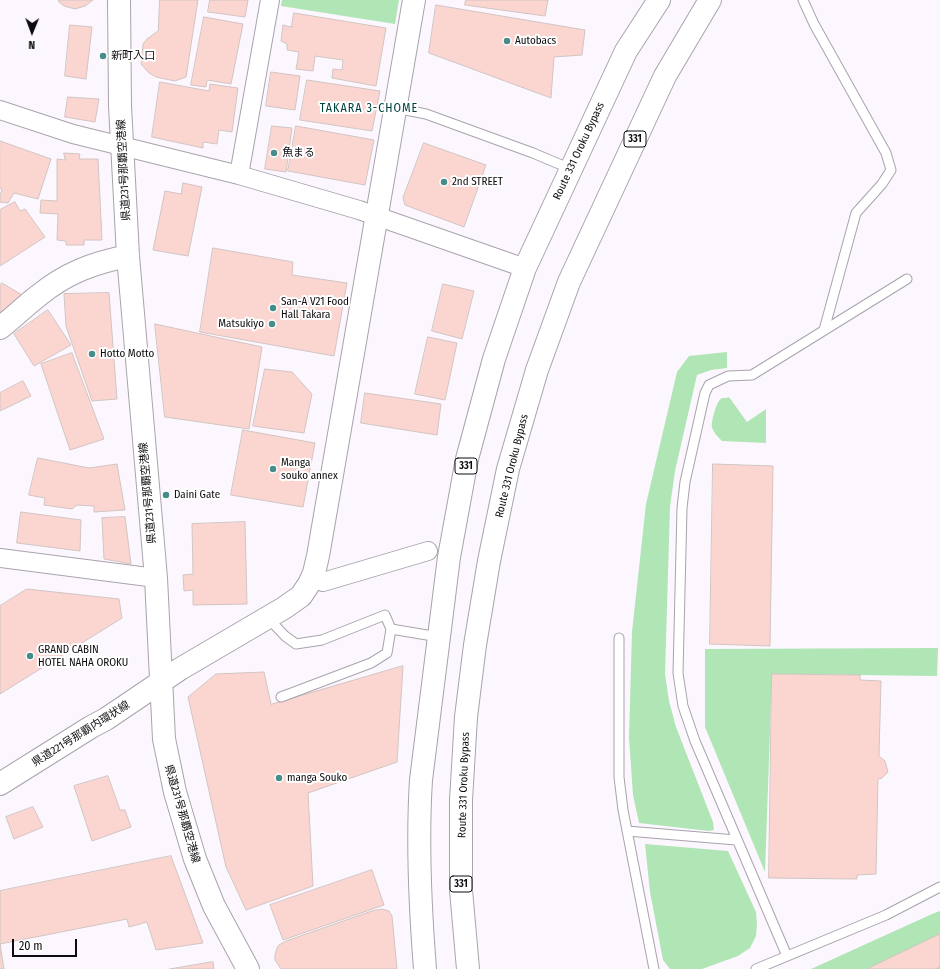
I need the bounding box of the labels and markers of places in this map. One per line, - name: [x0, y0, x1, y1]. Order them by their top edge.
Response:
- place label: Autobacs: [515, 34, 556, 48]
- marker: Autobacs: [502, 36, 512, 46]
- place label: 新町入口: [111, 49, 155, 63]
- marker: 新町入口: [98, 51, 108, 61]
- place label: 魚まる: [282, 146, 315, 160]
- marker: 魚まる: [269, 148, 279, 158]
- place label: 2nd STREET: [452, 175, 503, 189]
- marker: 2nd STREET: [439, 177, 449, 187]
- place label: San-A V21 Food Hall Takara: [281, 295, 349, 321]
- marker: San-A V21 Food Hall Takara: [268, 303, 278, 313]
- place label: Matsukiyo: [218, 317, 264, 331]
- marker: Matsukiyo: [267, 319, 277, 329]
- place label: Hotto Motto: [100, 347, 154, 361]
- marker: Hotto Motto: [87, 349, 97, 359]
- place label: Manga souko annex: [281, 456, 338, 482]
- marker: Manga souko annex: [268, 464, 278, 474]
- place label: Daini Gate: [174, 488, 220, 502]
- marker: Daini Gate: [161, 490, 171, 500]
- place label: GRAND CABIN HOTEL NAHA OROKU: [38, 643, 128, 669]
- marker: GRAND CABIN HOTEL NAHA OROKU: [25, 651, 35, 661]
- place label: manga Souko: [287, 771, 347, 785]
- marker: manga Souko: [274, 773, 284, 783]

